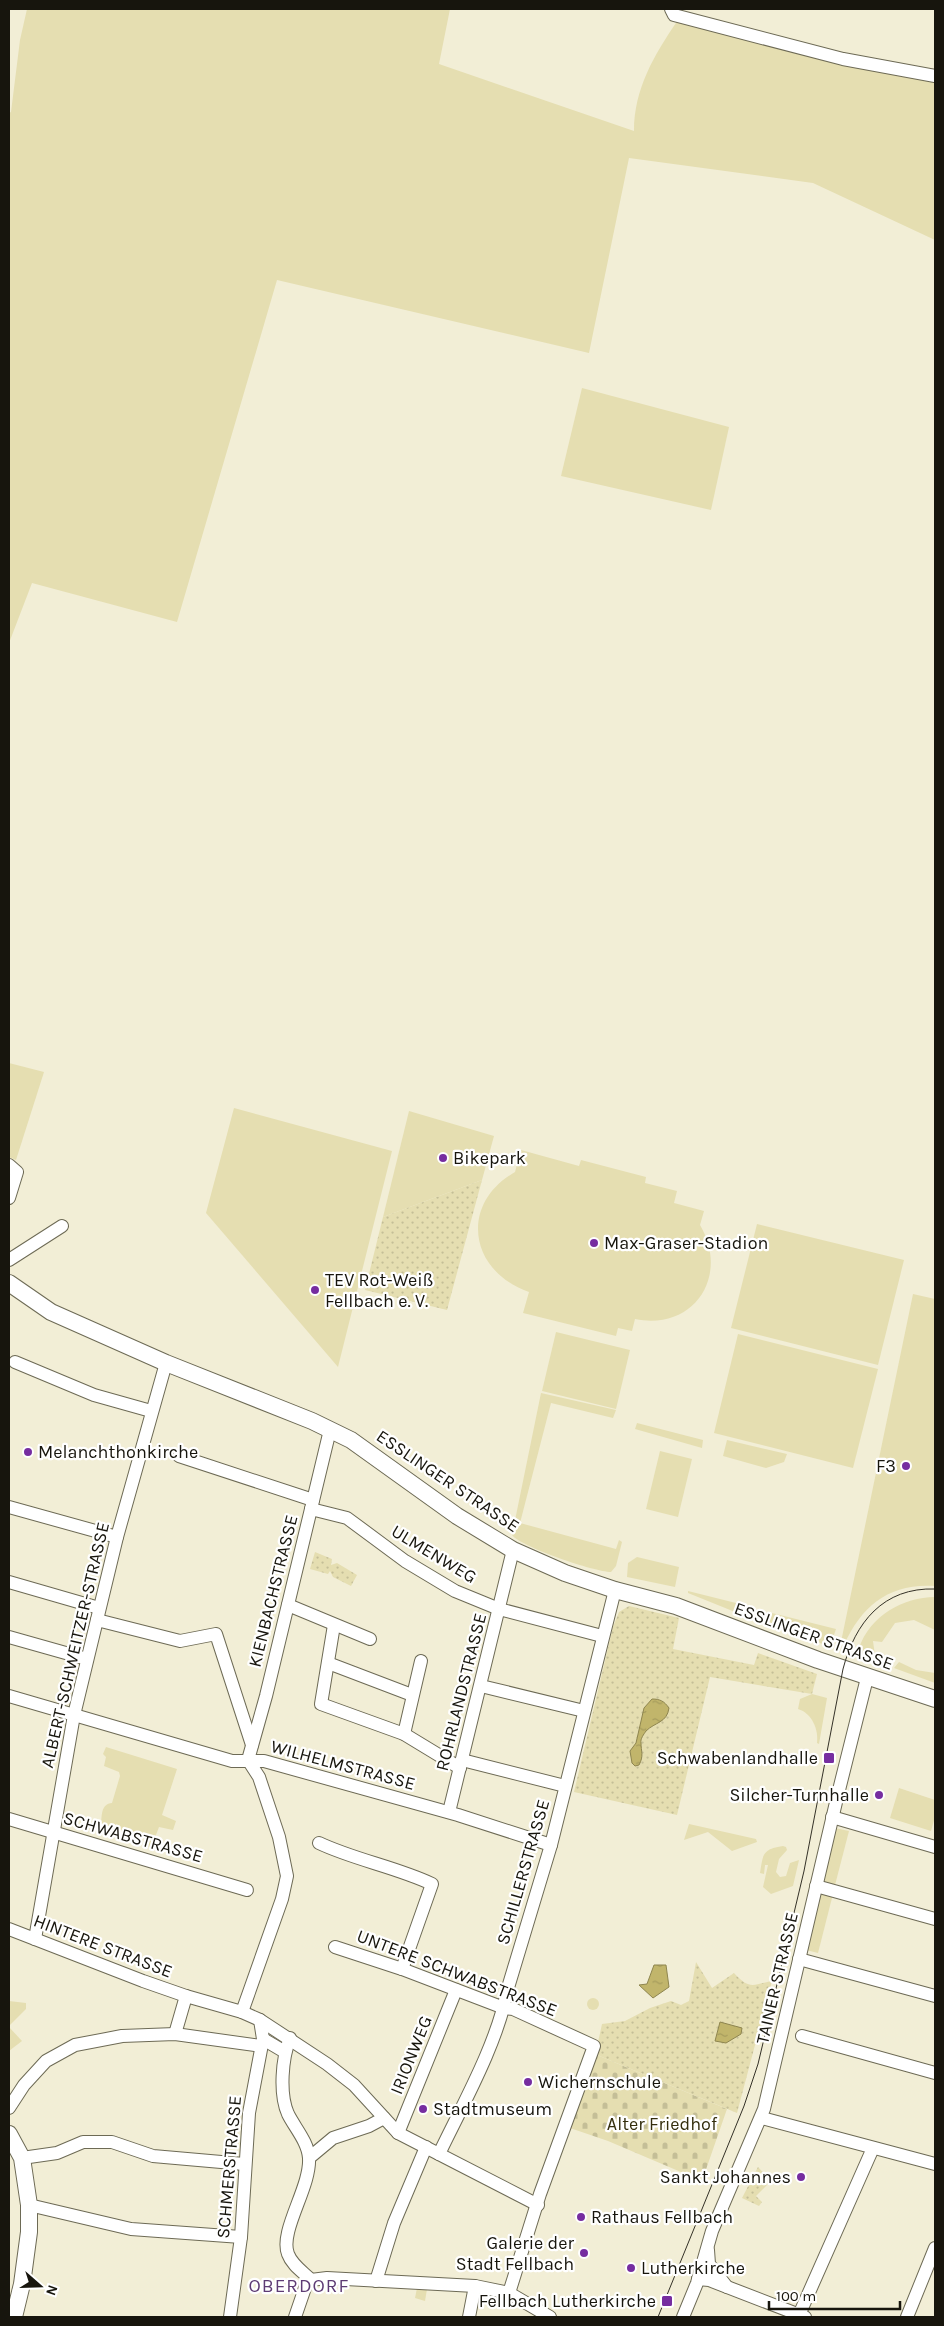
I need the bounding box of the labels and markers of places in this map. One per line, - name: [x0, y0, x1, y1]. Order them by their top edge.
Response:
- place label: Bikepark: [453, 1147, 526, 1169]
- marker: Bikepark: [437, 1152, 449, 1164]
- place label: Max-Graser-Stadion: [604, 1232, 768, 1254]
- marker: Max-Graser-Stadion: [588, 1237, 600, 1249]
- place label: TEV Rot-Weiß Fellbach e. V.: [325, 1269, 434, 1312]
- marker: TEV Rot-Weiß Fellbach e. V.: [309, 1284, 321, 1296]
- place label: Melanchthonkirche: [38, 1441, 198, 1463]
- marker: Melanchthonkirche: [22, 1446, 34, 1458]
- place label: F3: [876, 1455, 896, 1477]
- marker: F3: [900, 1460, 912, 1472]
- place label: Schwabenlandhalle: [657, 1747, 818, 1769]
- marker: Schwabenlandhalle: [822, 1751, 836, 1765]
- place label: Silcher-Turnhalle: [729, 1784, 869, 1806]
- marker: Silcher-Turnhalle: [873, 1789, 885, 1801]
- place label: Wichernschule: [538, 2071, 661, 2093]
- marker: Wichernschule: [522, 2076, 534, 2088]
- place label: Stadtmuseum: [433, 2098, 552, 2120]
- marker: Stadtmuseum: [417, 2103, 429, 2115]
- place label: Sankt Johannes: [660, 2166, 791, 2188]
- marker: Sankt Johannes: [795, 2171, 807, 2183]
- place label: Rathaus Fellbach: [591, 2206, 733, 2228]
- marker: Rathaus Fellbach: [575, 2211, 587, 2223]
- place label: Galerie der Stadt Fellbach: [456, 2232, 574, 2275]
- marker: Galerie der Stadt Fellbach: [578, 2247, 590, 2259]
- place label: Lutherkirche: [641, 2257, 745, 2279]
- marker: Lutherkirche: [625, 2262, 637, 2274]
- place label: Fellbach Lutherkirche: [479, 2290, 656, 2312]
- marker: Fellbach Lutherkirche: [660, 2294, 674, 2308]

